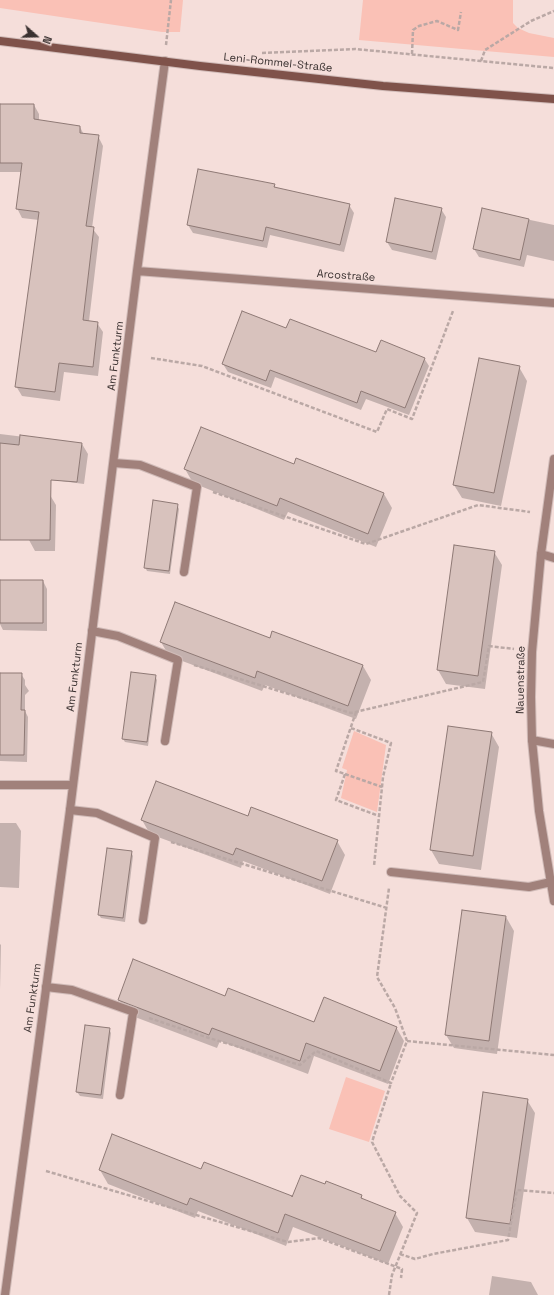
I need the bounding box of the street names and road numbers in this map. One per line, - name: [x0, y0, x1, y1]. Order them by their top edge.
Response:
- street label: Leni-Rommel-Straße: [223, 51, 333, 75]
- street label: Arcostraße: [316, 267, 376, 285]
- street label: Am Funkturm: [105, 320, 127, 392]
- street label: Am Funkturm: [64, 641, 86, 713]
- street label: Nauenstraße: [514, 646, 528, 714]
- street label: Am Funkturm: [22, 962, 44, 1034]

